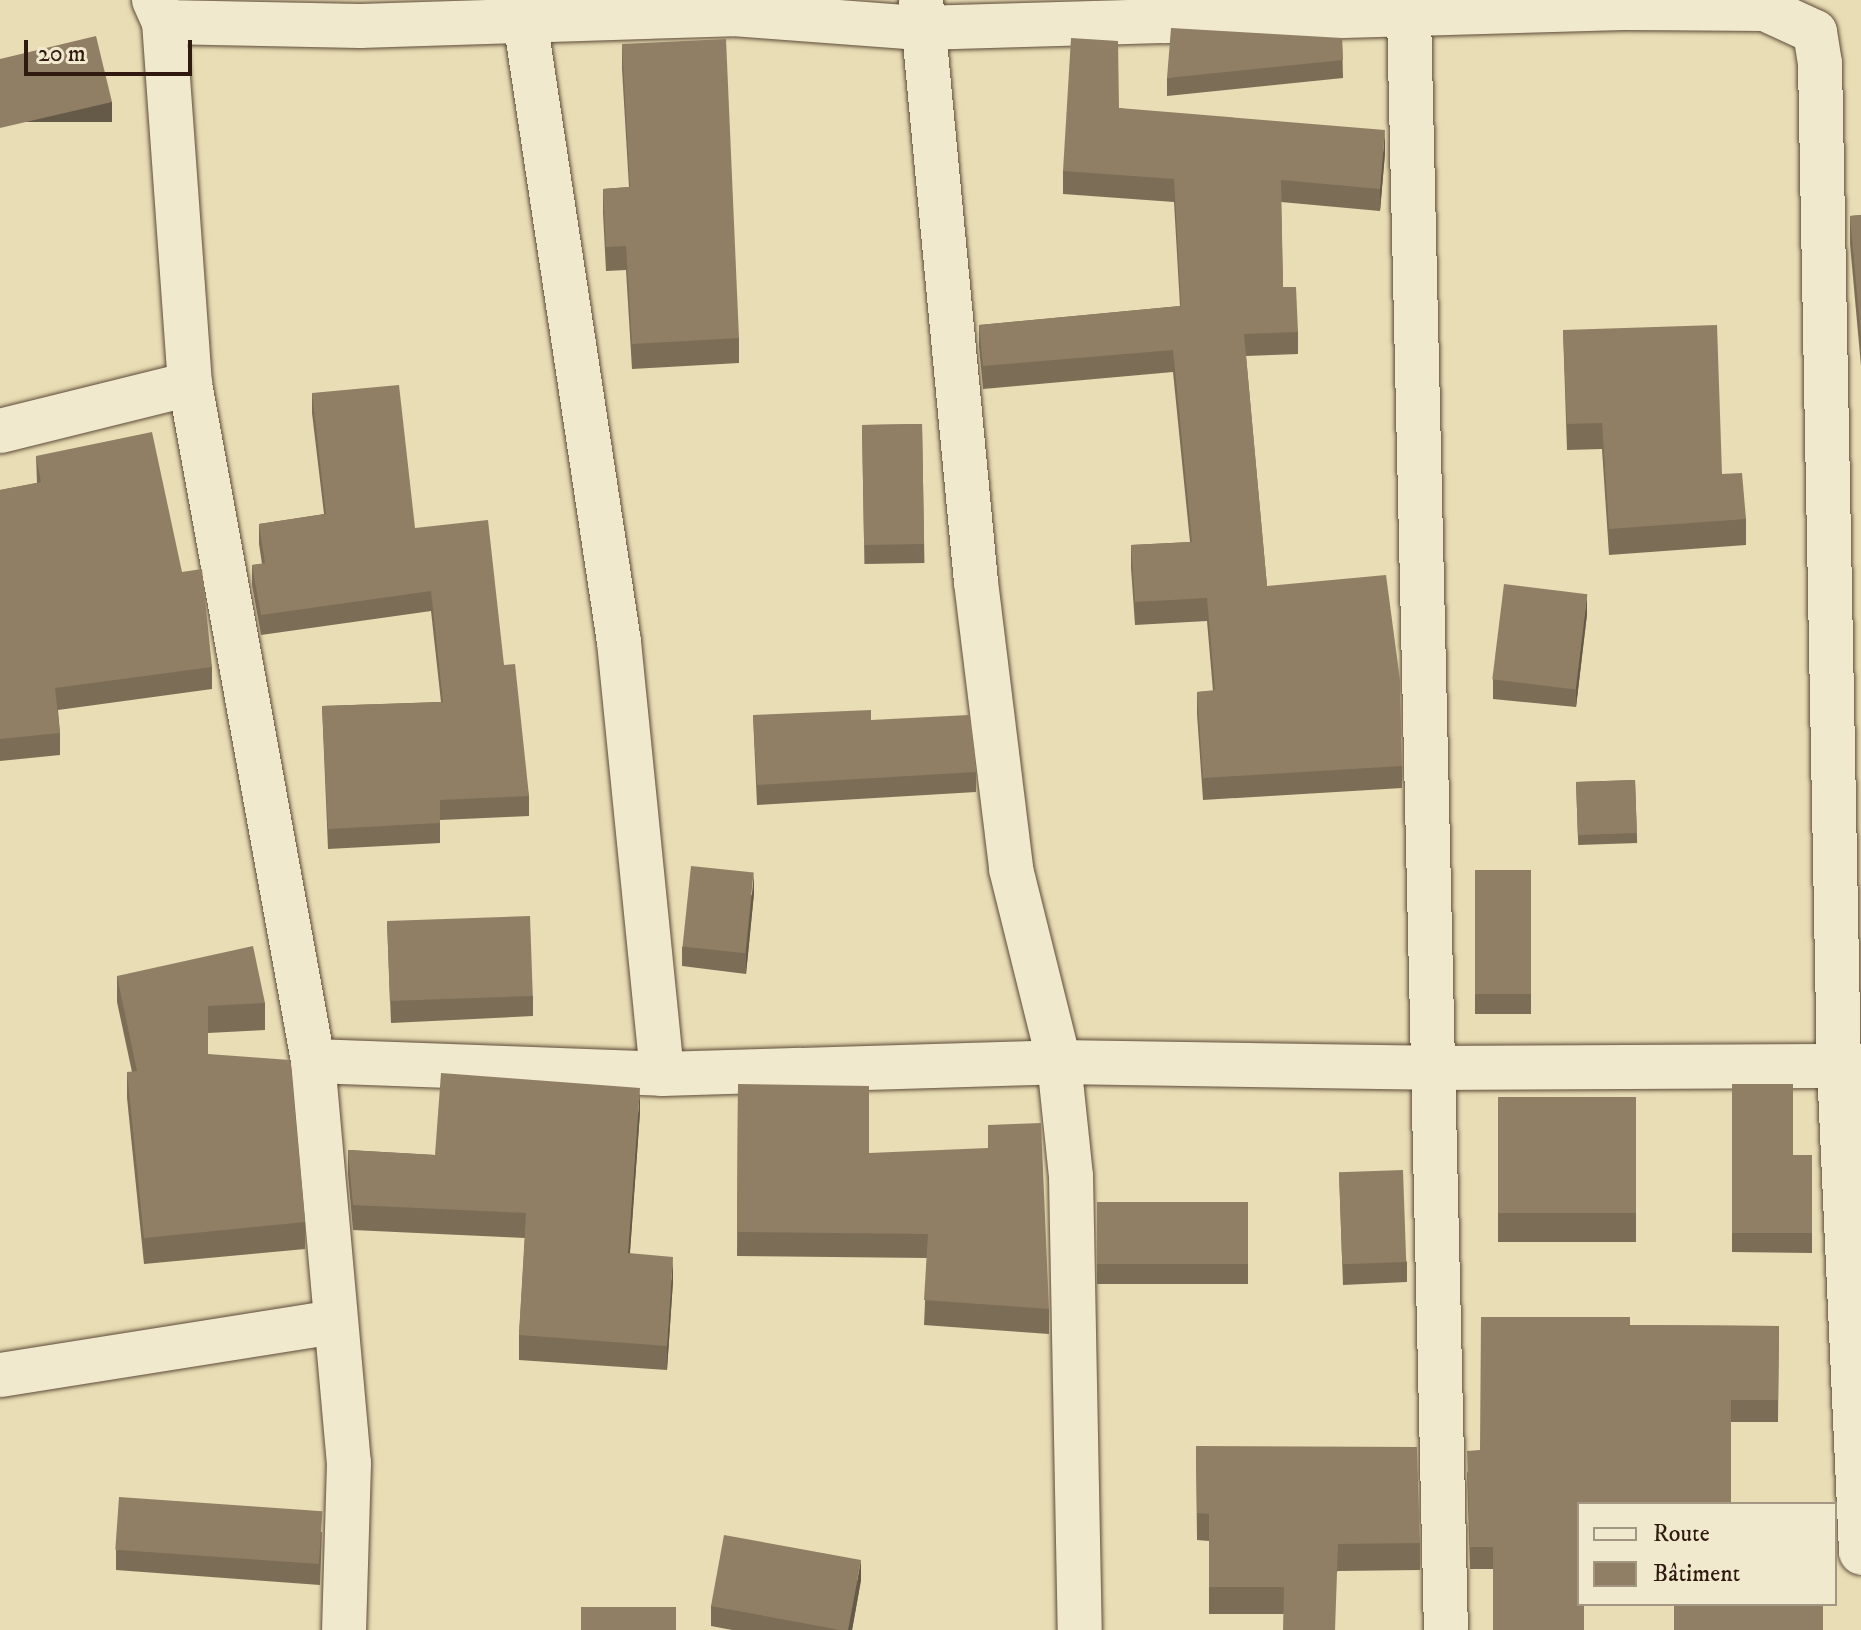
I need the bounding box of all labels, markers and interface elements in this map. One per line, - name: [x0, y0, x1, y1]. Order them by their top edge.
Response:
- scale bar: [28, 24, 196, 74]
- text: 20 m: [38, 39, 86, 69]
- legend: [1577, 1502, 1837, 1606]
- text: Route: [1653, 1519, 1710, 1549]
- text: Bâtiment: [1653, 1559, 1740, 1589]

